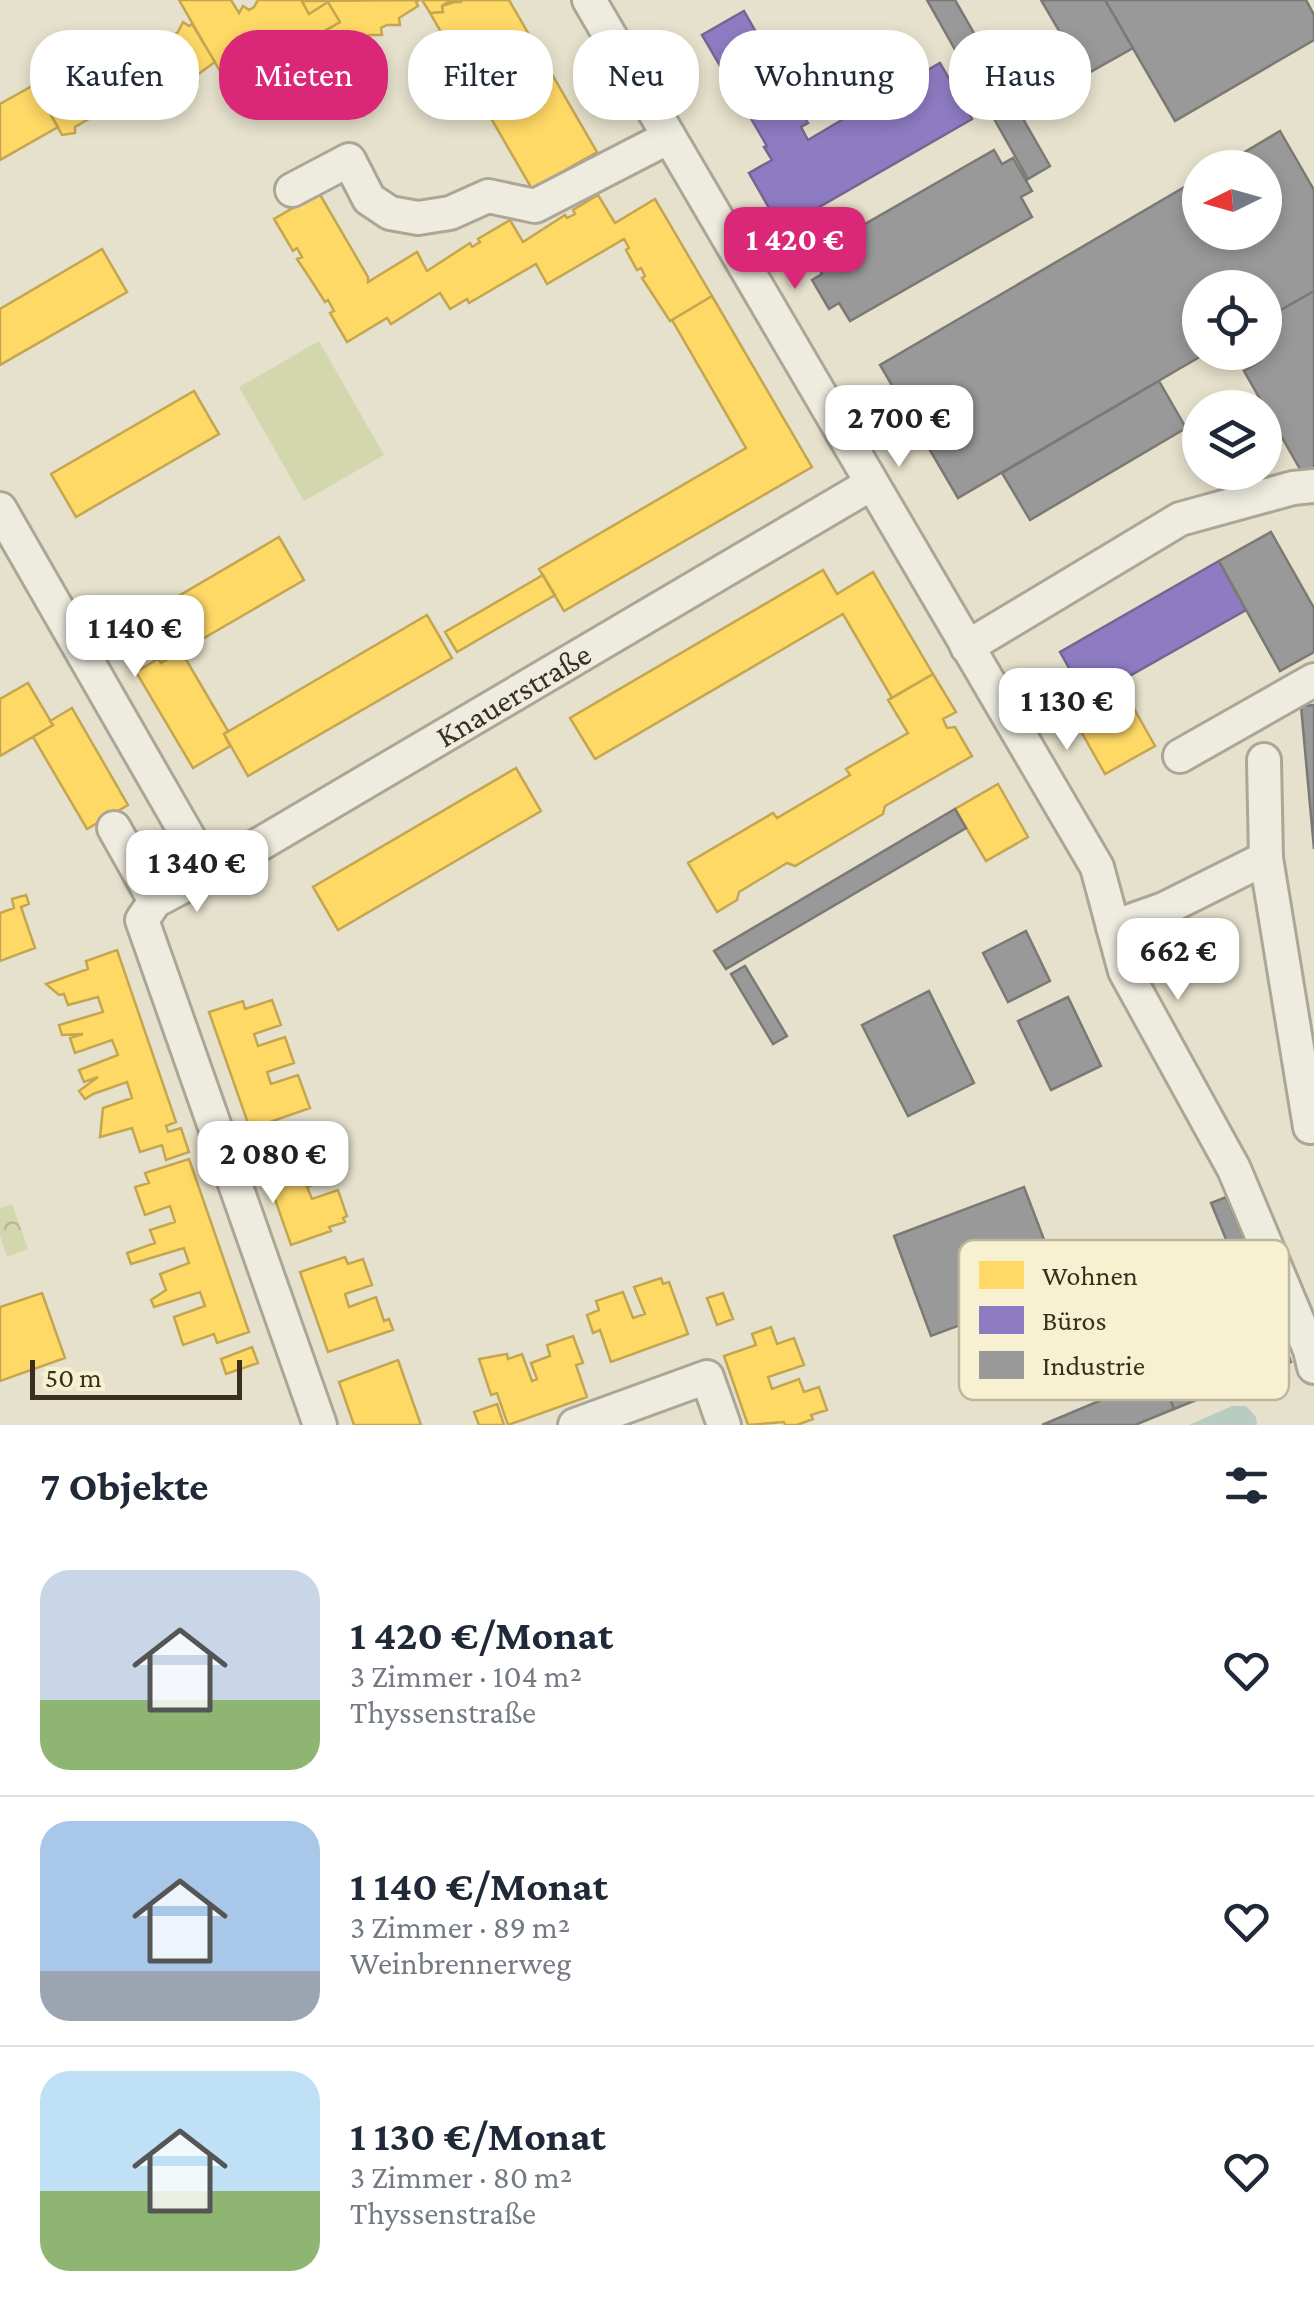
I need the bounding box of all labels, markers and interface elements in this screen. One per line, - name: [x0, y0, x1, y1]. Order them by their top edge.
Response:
- chip: Kaufen: [30, 30, 199, 120]
- chip: Mieten: [219, 30, 388, 120]
- chip: Filter: [408, 30, 553, 120]
- chip: Neu: [573, 30, 699, 120]
- chip: Wohnung: [719, 30, 929, 120]
- chip: Haus: [949, 30, 1091, 120]
- north arrow: [1182, 150, 1282, 250]
- map controls: [1182, 150, 1282, 490]
- pin: 1 420 €: [703, 207, 887, 292]
- text: 1 420 €: [746, 221, 844, 257]
- button: locate: [1182, 270, 1282, 370]
- pin: 2 700 €: [807, 385, 991, 470]
- button: layers: [1182, 390, 1282, 490]
- text: 2 700 €: [847, 399, 951, 435]
- pin: 1 140 €: [43, 595, 227, 680]
- text: 1 140 €: [88, 609, 182, 645]
- street label: Knauerstraße: [430, 635, 597, 754]
- pin: 1 130 €: [975, 668, 1159, 753]
- text: 1 130 €: [1021, 682, 1113, 718]
- pin: 1 340 €: [105, 830, 289, 915]
- text: 1 340 €: [148, 844, 246, 880]
- pin: 662 €: [1108, 918, 1248, 1003]
- text: 662 €: [1139, 932, 1217, 968]
- pin: 2 080 €: [181, 1121, 365, 1206]
- text: 2 080 €: [219, 1135, 327, 1171]
- legend: [959, 1240, 1289, 1400]
- text: Wohnen: [1042, 1260, 1138, 1291]
- text: Büros: [1042, 1305, 1106, 1336]
- text: Industrie: [1042, 1350, 1145, 1381]
- scale bar: [30, 1355, 242, 1400]
- text: 50 m: [45, 1362, 102, 1393]
- icon: filters: [1219, 1458, 1274, 1513]
- text: 7 Objekte: [40, 1462, 209, 1509]
- icon: home: [120, 1610, 240, 1730]
- text: 1 420 €/Monat: [350, 1611, 613, 1658]
- icon: heart: [1219, 1643, 1274, 1698]
- text: 3 Zimmer · 104 m²: [350, 1658, 582, 1694]
- text: Thyssenstraße: [350, 1694, 536, 1730]
- icon: home: [120, 1861, 240, 1981]
- text: 1 140 €/Monat: [350, 1862, 608, 1909]
- icon: heart: [1219, 1894, 1274, 1949]
- text: 3 Zimmer · 89 m²: [350, 1909, 570, 1945]
- text: Weinbrennerweg: [350, 1945, 572, 1981]
- icon: home: [120, 2111, 240, 2231]
- text: 1 130 €/Monat: [350, 2112, 606, 2159]
- icon: heart: [1219, 2144, 1274, 2199]
- text: 3 Zimmer · 80 m²: [350, 2159, 572, 2195]
- text: Thyssenstraße: [350, 2195, 536, 2231]

